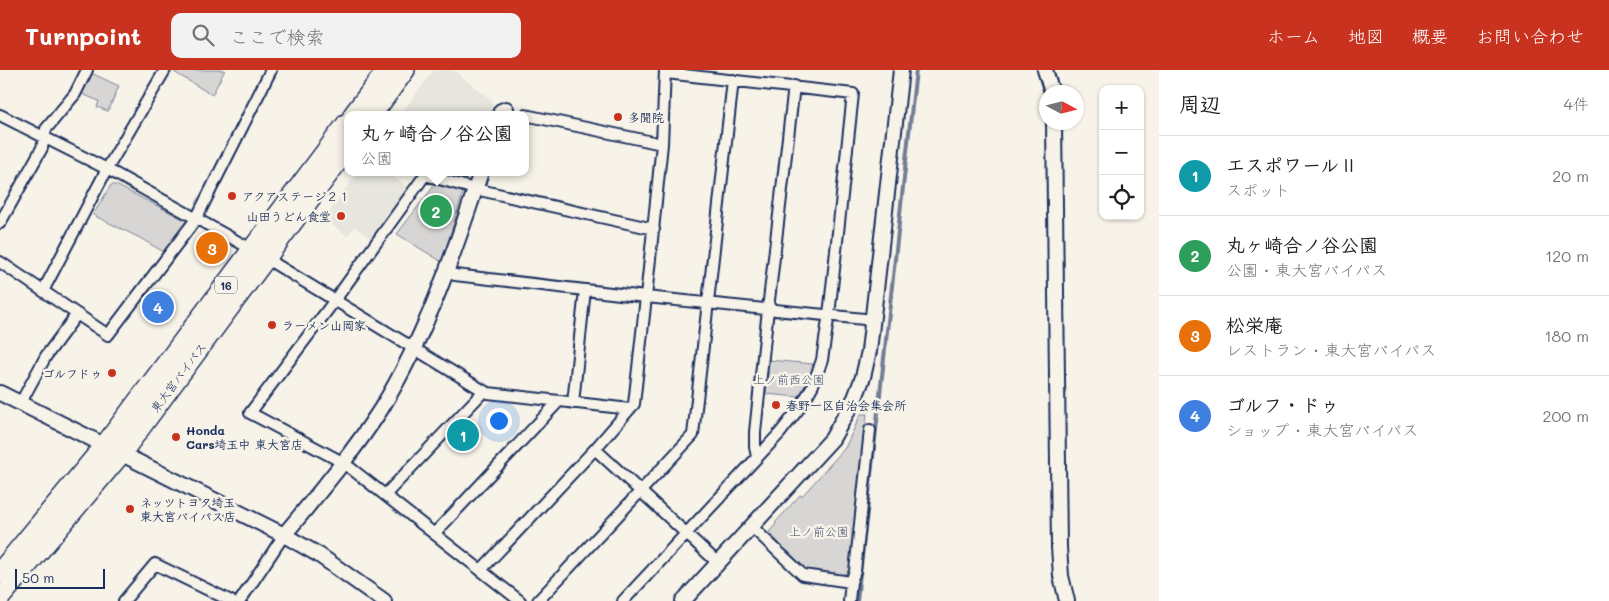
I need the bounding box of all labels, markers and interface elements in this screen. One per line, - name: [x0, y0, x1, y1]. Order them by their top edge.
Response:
- search box: [171, 13, 521, 58]
- text: Turnpoint: [25, 20, 141, 51]
- icon: search: [189, 21, 217, 49]
- text: ここで検索: [229, 24, 324, 49]
- text: ホーム: [1267, 24, 1320, 48]
- text: 地図: [1348, 24, 1384, 48]
- text: 概要: [1412, 24, 1448, 48]
- text: お問い合わせ: [1476, 24, 1584, 48]
- north arrow: [1039, 85, 1084, 130]
- map controls: [1099, 85, 1144, 220]
- button: +: [1099, 85, 1144, 130]
- text: 周辺: [1179, 90, 1221, 117]
- text: 4件: [1564, 93, 1589, 114]
- place label: 多聞院: [628, 109, 664, 125]
- popup: [344, 111, 529, 176]
- marker: 多聞院: [612, 111, 624, 123]
- text: 丸ヶ崎合ノ谷公園: [360, 120, 513, 145]
- button: −: [1099, 130, 1144, 175]
- text: 公園: [360, 147, 393, 168]
- text: エスポワールⅡ: [1226, 152, 1358, 177]
- text: 1: [1191, 165, 1199, 186]
- text: 20 m: [1552, 165, 1589, 186]
- button: locate: [1099, 175, 1144, 220]
- text: スポット: [1226, 179, 1290, 200]
- place label: アクアステージ２１: [242, 188, 350, 204]
- marker: アクアステージ２１: [226, 190, 238, 202]
- pin: 2: [420, 192, 452, 230]
- place label: 山田うどん食堂: [247, 208, 331, 224]
- marker: 山田うどん食堂: [335, 210, 347, 222]
- pin: 3: [196, 229, 228, 267]
- text: 丸ヶ崎合ノ谷公園: [1226, 232, 1378, 257]
- text: 2: [1191, 245, 1199, 266]
- text: 120 m: [1545, 245, 1589, 266]
- text: 公園 · 東大宮バイパス: [1226, 259, 1387, 280]
- road number: 16: [215, 276, 237, 294]
- pin: 4: [142, 288, 174, 326]
- text: 松栄庵: [1226, 312, 1283, 337]
- place label: ラーメン山岡家: [282, 317, 366, 333]
- marker: ラーメン山岡家: [266, 319, 278, 331]
- text: 3: [1190, 325, 1200, 346]
- text: 180 m: [1544, 325, 1589, 346]
- street label: 東大宮バイパス: [146, 339, 210, 415]
- text: レストラン · 東大宮バイパス: [1226, 339, 1436, 360]
- place label: ゴルフドゥ: [42, 365, 102, 381]
- marker: ゴルフドゥ: [106, 367, 118, 379]
- park label: 上ノ前西公園: [753, 371, 825, 387]
- text: ゴルフ・ドゥ: [1226, 392, 1339, 417]
- place label: 春野一区自治会集会所: [786, 397, 907, 413]
- marker: 春野一区自治会集会所: [770, 399, 782, 411]
- text: 4: [1190, 405, 1200, 426]
- text: 200 m: [1542, 405, 1589, 426]
- your location: [486, 408, 512, 434]
- pin: 1: [447, 416, 479, 454]
- text: ショップ · 東大宮バイパス: [1226, 419, 1418, 440]
- place label: Honda Cars埼玉中 東大宮店: [186, 422, 303, 452]
- marker: Honda Cars埼玉中 東大宮店: [170, 431, 182, 443]
- place label: ネッツトヨタ埼玉 東大宮バイパス店: [140, 494, 236, 524]
- marker: ネッツトヨタ埼玉 東大宮バイパス店: [124, 503, 136, 515]
- park label: 上ノ前公園: [789, 523, 849, 539]
- scale bar: [15, 566, 105, 589]
- text: 50 m: [22, 568, 54, 587]

